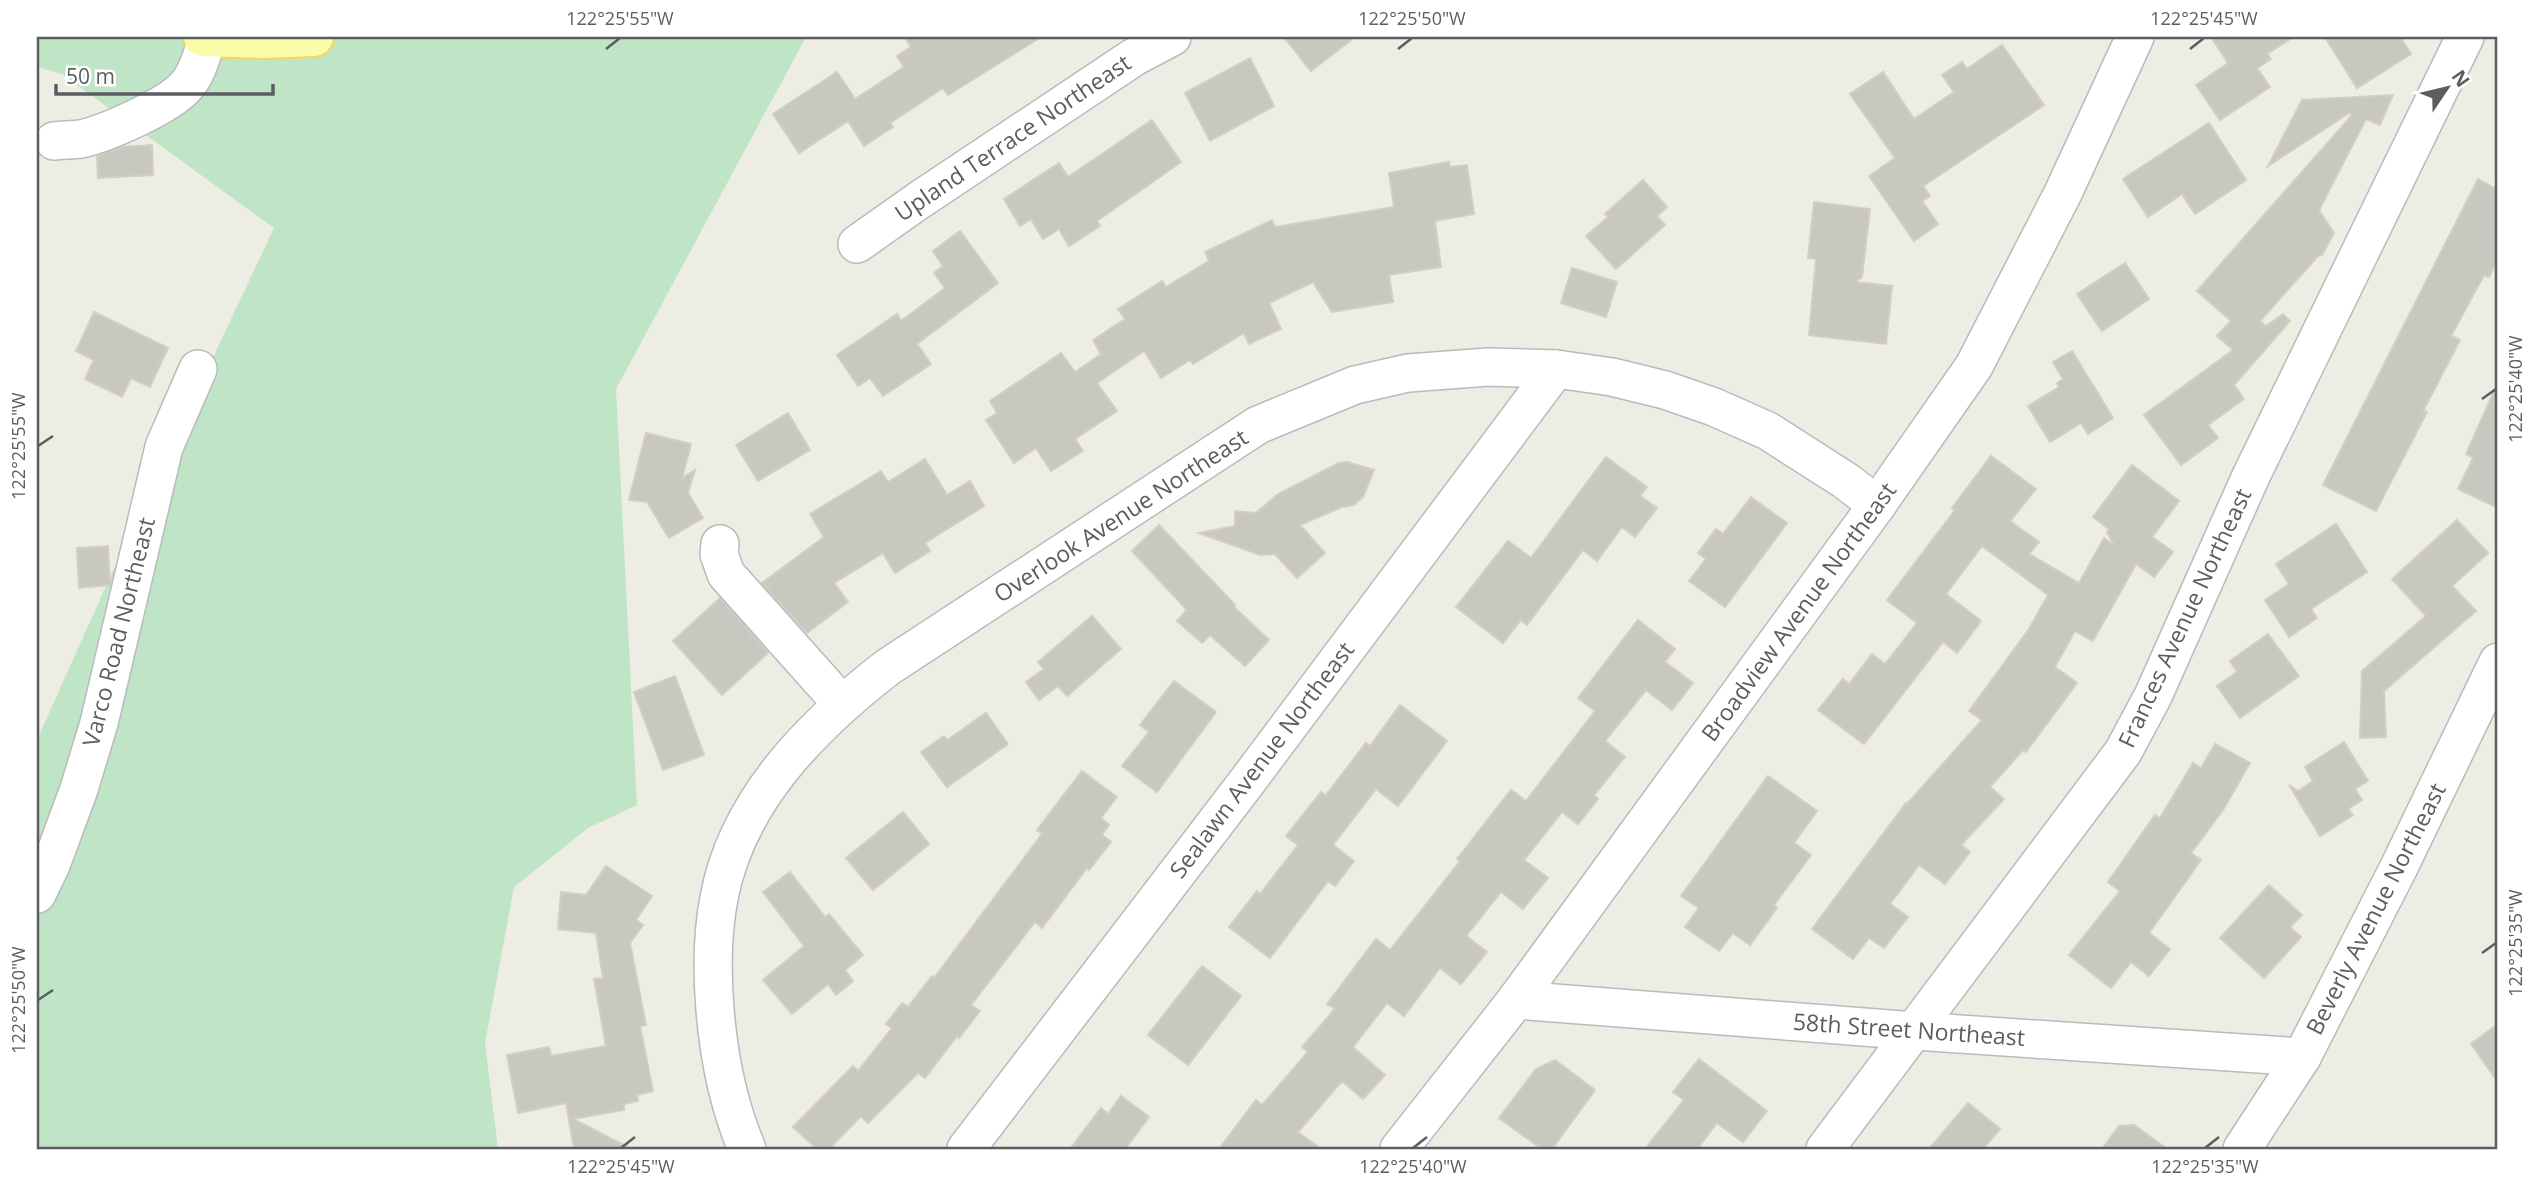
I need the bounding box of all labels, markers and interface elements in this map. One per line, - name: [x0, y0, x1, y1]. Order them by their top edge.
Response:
- text: 122°25'55"W: [566, 6, 674, 30]
- text: 122°25'50"W: [1358, 6, 1466, 30]
- text: 122°25'45"W: [2150, 6, 2258, 30]
- street label: Upland Terrace Northeast: [888, 46, 1137, 228]
- scale bar: [56, 52, 273, 96]
- north arrow: [2412, 52, 2482, 122]
- text: 50 m: [66, 62, 115, 90]
- text: N: [2446, 64, 2476, 92]
- text: 122°25'40"W: [2503, 335, 2527, 443]
- text: 122°25'55"W: [6, 392, 30, 500]
- street label: Overlook Avenue Northeast: [987, 421, 1254, 609]
- street label: Broadview Avenue Northeast: [1693, 476, 1903, 747]
- street label: Frances Avenue Northeast: [2110, 483, 2258, 752]
- street label: Varco Road Northeast: [74, 514, 162, 750]
- street label: Sealawn Avenue Northeast: [1162, 635, 1361, 884]
- street label: Beverly Avenue Northeast: [2298, 777, 2453, 1040]
- text: 122°25'35"W: [2503, 889, 2527, 997]
- text: 122°25'50"W: [6, 946, 30, 1054]
- street label: 58th Street Northeast: [1792, 1005, 2026, 1053]
- text: 122°25'45"W: [567, 1154, 675, 1178]
- text: 122°25'40"W: [1359, 1154, 1467, 1178]
- text: 122°25'35"W: [2151, 1154, 2259, 1178]

